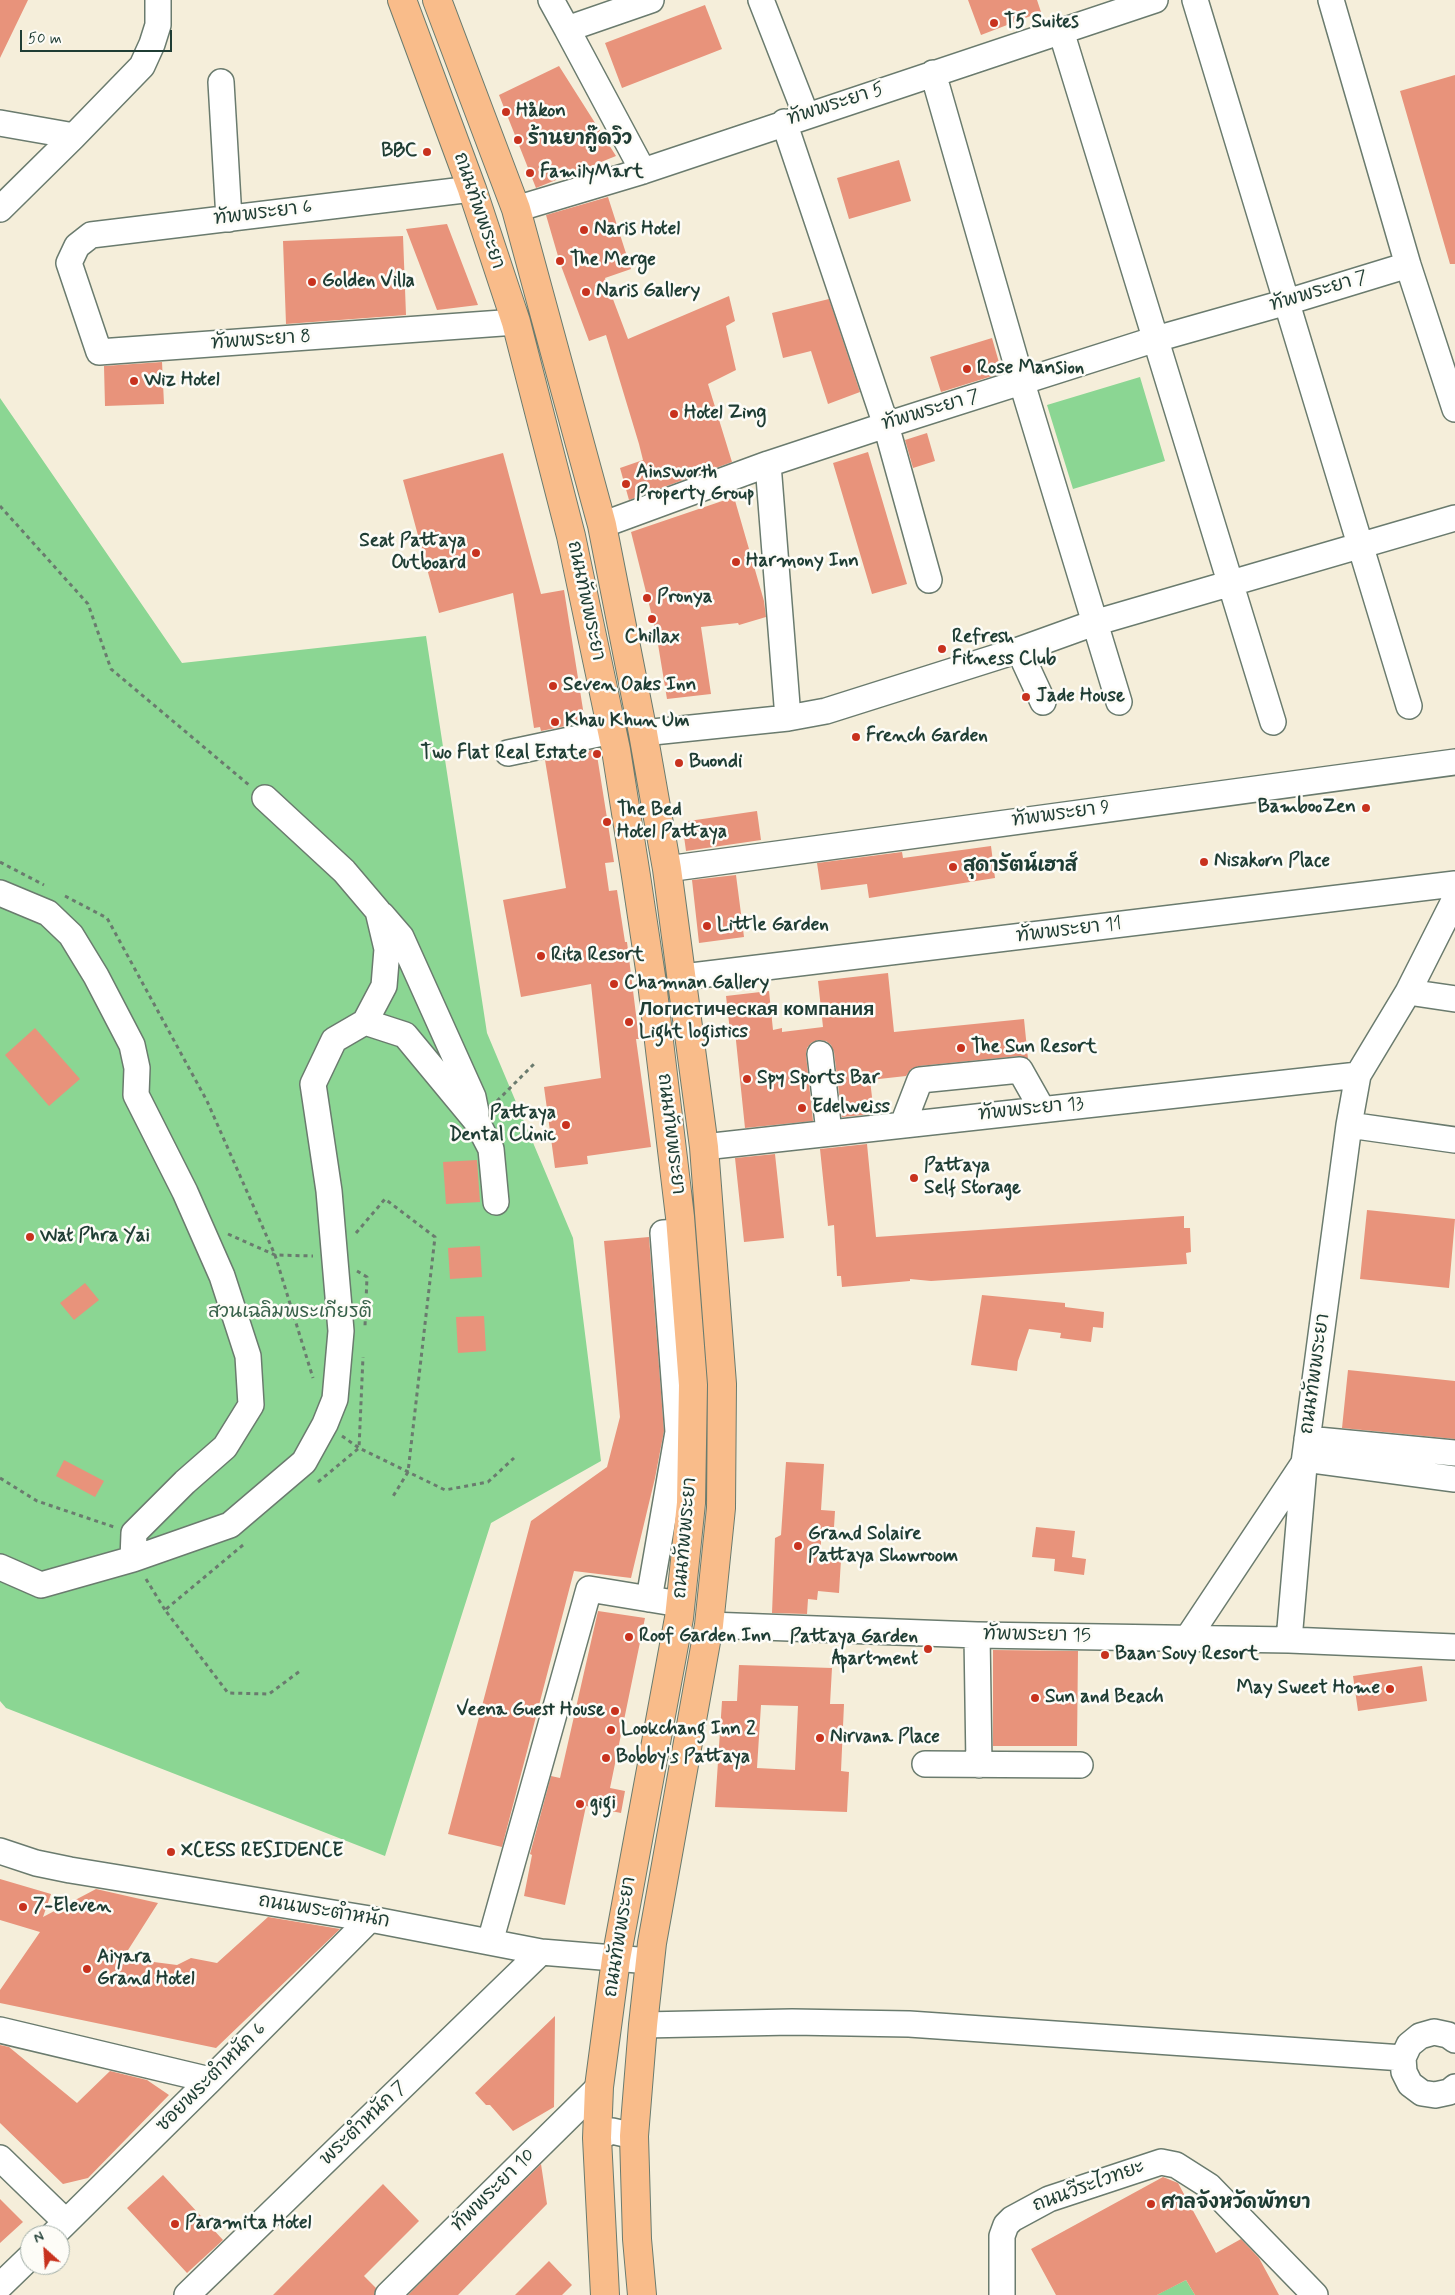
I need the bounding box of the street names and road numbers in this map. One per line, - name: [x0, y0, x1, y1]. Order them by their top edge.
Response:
- street label: ทัพพระยา 5: [784, 79, 888, 131]
- street label: ถนนทัพพระยา: [447, 150, 509, 272]
- street label: ทัพพระยา 6: [212, 197, 314, 231]
- street label: ทัพพระยา 7: [1267, 266, 1371, 318]
- street label: ทัพพระยา 8: [210, 326, 312, 356]
- street label: ทัพพระยา 7: [879, 385, 983, 437]
- street label: ถนนทัพพระยา: [561, 539, 609, 663]
- street label: ทัพพระยา 9: [1010, 797, 1112, 833]
- street label: ทัพพระยา 11: [1015, 913, 1123, 949]
- street label: ถนนทัพพระยา: [651, 1072, 689, 1196]
- street label: ทัพพระยา 13: [977, 1093, 1085, 1127]
- street label: ถนนทัพพระยา: [1296, 1312, 1336, 1436]
- street label: ถนนทัพพระยา: [669, 1476, 703, 1600]
- street label: ทัพพระยา 15: [983, 1624, 1091, 1648]
- street label: ถนนทัพพระยา: [600, 1875, 642, 1999]
- street label: ถนนพระตำหนัก: [257, 1890, 391, 1934]
- street label: ซอยพระตำหนัก 6: [152, 2018, 272, 2138]
- street label: พระตำหนัก 7: [316, 2077, 412, 2171]
- street label: ทัพพระยา 10: [447, 2144, 541, 2238]
- street label: ถนนวีระไวทยะ: [1030, 2156, 1148, 2218]

